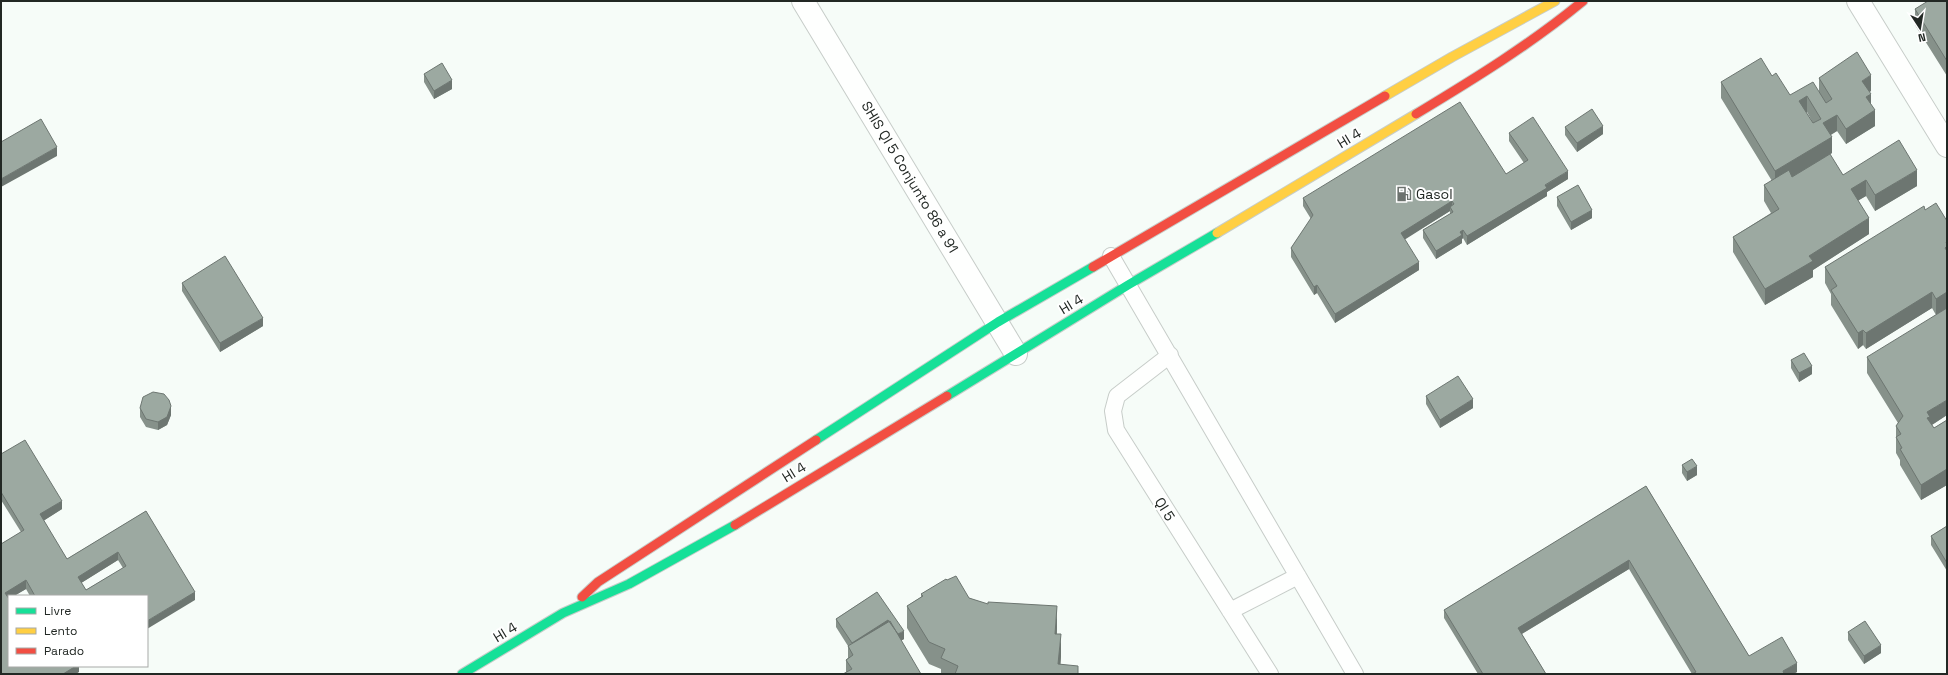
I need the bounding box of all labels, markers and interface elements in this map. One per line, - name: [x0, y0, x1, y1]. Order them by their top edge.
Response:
- north arrow: [1900, 8, 1940, 48]
- text: N: [1917, 30, 1927, 45]
- street label: SHIS QI 5 Conjunto 86 a 91: [858, 98, 962, 256]
- street label: HI 4: [1334, 124, 1365, 152]
- fuel station icon: Gasol: [1395, 185, 1413, 203]
- place label: Gasol: [1416, 185, 1453, 203]
- street label: HI 4: [1056, 290, 1087, 318]
- street label: HI 4: [779, 458, 810, 486]
- street label: QI 5: [1151, 494, 1179, 524]
- legend: [8, 595, 148, 667]
- text: Livre: [44, 603, 71, 619]
- street label: HI 4: [490, 618, 521, 646]
- text: Lento: [44, 623, 78, 639]
- text: Parado: [44, 643, 84, 659]

